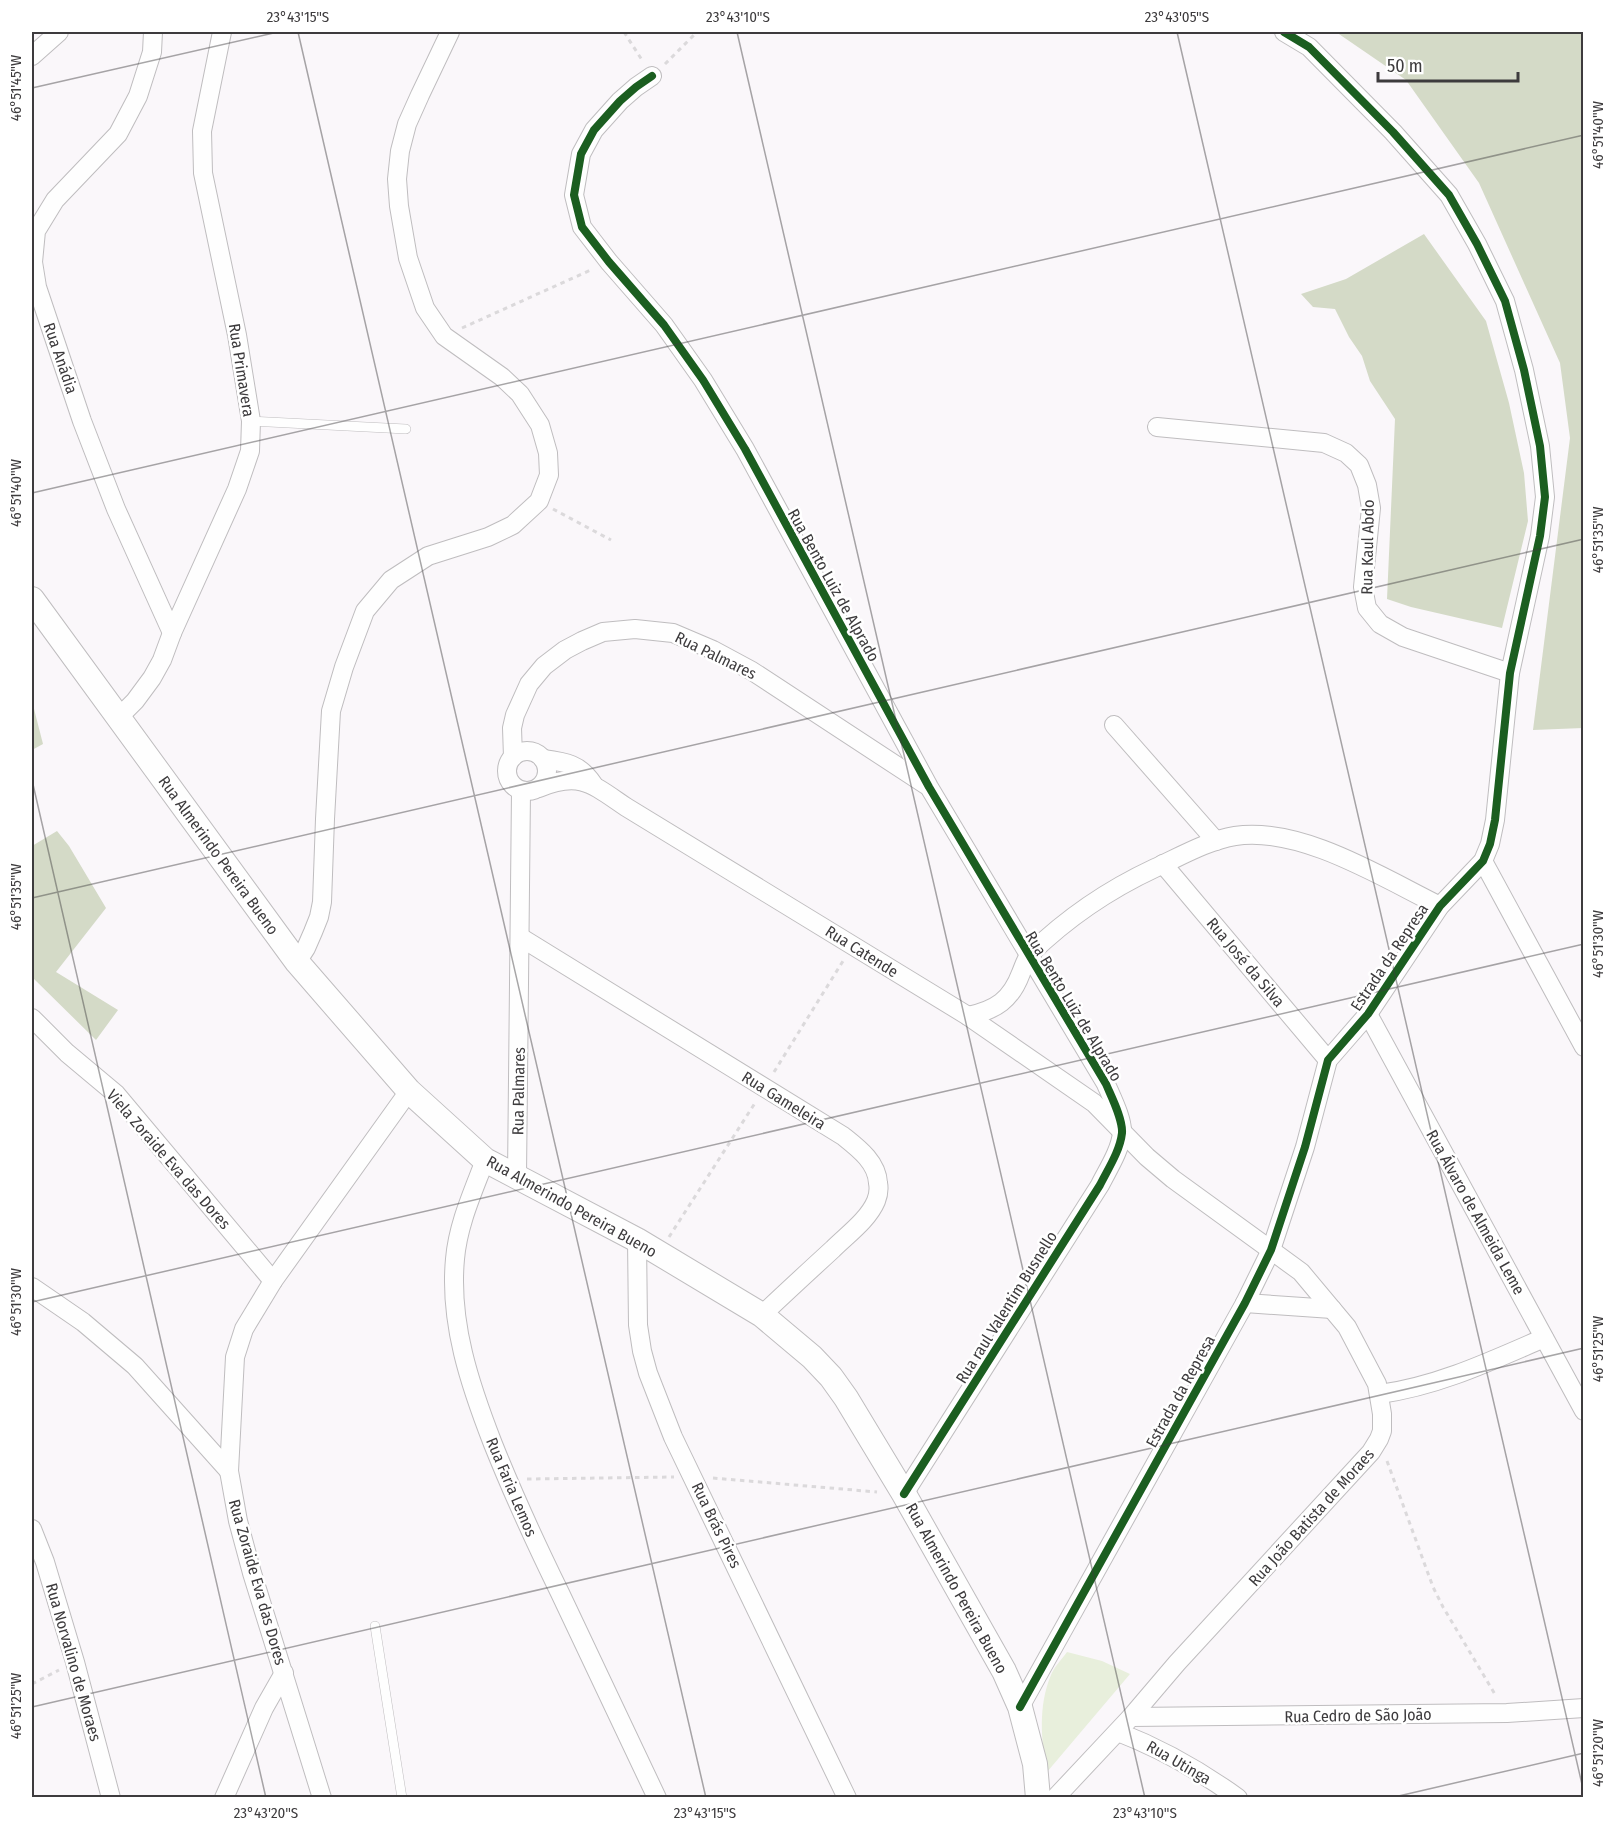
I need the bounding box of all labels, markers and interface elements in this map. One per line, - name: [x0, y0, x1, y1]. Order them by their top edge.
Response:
- text: 23°43'15"S: [267, 8, 329, 26]
- text: 23°43'10"S: [706, 8, 770, 26]
- text: 23°43'05"S: [1145, 8, 1209, 26]
- scale bar: [1378, 45, 1518, 83]
- text: 46°51'45"W: [7, 55, 25, 121]
- text: 50 m: [1387, 55, 1423, 77]
- text: 46°51'40"W: [1589, 101, 1607, 169]
- street label: Rua Anádia: [40, 320, 82, 396]
- street label: Rua Primavera: [225, 322, 258, 418]
- text: 46°51'40"W: [7, 459, 25, 527]
- street label: Rua Kaul Abdo: [1357, 499, 1378, 595]
- street label: Rua Bento Luiz de Alprado: [784, 506, 883, 665]
- text: 46°51'35"W: [1589, 507, 1607, 573]
- street label: Rua Palmares: [672, 628, 760, 683]
- street label: Rua Almerindo Pereira Bueno: [155, 772, 283, 938]
- text: 46°51'35"W: [7, 864, 25, 930]
- street label: Estrada da Represa: [1347, 900, 1432, 1015]
- text: 46°51'30"W: [1589, 910, 1607, 978]
- street label: Rua José da Silva: [1203, 914, 1289, 1011]
- street label: Rua Catende: [822, 922, 902, 981]
- street label: Rua Bento Luiz de Alprado: [1021, 928, 1126, 1085]
- street label: Rua Palmares: [508, 1047, 529, 1135]
- street label: Rua Gameleira: [738, 1067, 829, 1134]
- street label: Viela Zoraide Eva das Dores: [103, 1086, 235, 1233]
- street label: Rua Álvaro de Almeida Leme: [1422, 1127, 1529, 1298]
- street label: Rua Almerindo Pereira Bueno: [483, 1152, 660, 1261]
- street label: Rua raul Valentim Busnello: [952, 1228, 1061, 1387]
- text: 46°51'30"W: [7, 1268, 25, 1336]
- text: 46°51'25"W: [1589, 1316, 1607, 1382]
- street label: Estrada da Represa: [1142, 1332, 1219, 1451]
- street label: Rua Faria Lemos: [482, 1435, 541, 1540]
- street label: Rua João Batista de Moraes: [1245, 1445, 1378, 1590]
- street label: Rua Brás Pires: [688, 1479, 746, 1571]
- street label: Rua Zoraide Eva das Dores: [225, 1497, 290, 1667]
- street label: Rua Almerindo Pereira Bueno: [902, 1500, 1011, 1677]
- street label: Rua Norvalino de Moraes: [42, 1581, 105, 1744]
- text: 46°51'25"W: [7, 1673, 25, 1739]
- street label: Rua Cedro de São João: [1284, 1705, 1432, 1726]
- text: 46°51'20"W: [1589, 1719, 1607, 1787]
- street label: Rua Utinga: [1143, 1736, 1214, 1788]
- text: 23°43'20"S: [234, 1804, 298, 1822]
- text: 23°43'15"S: [674, 1804, 736, 1822]
- text: 23°43'10"S: [1113, 1804, 1177, 1822]

